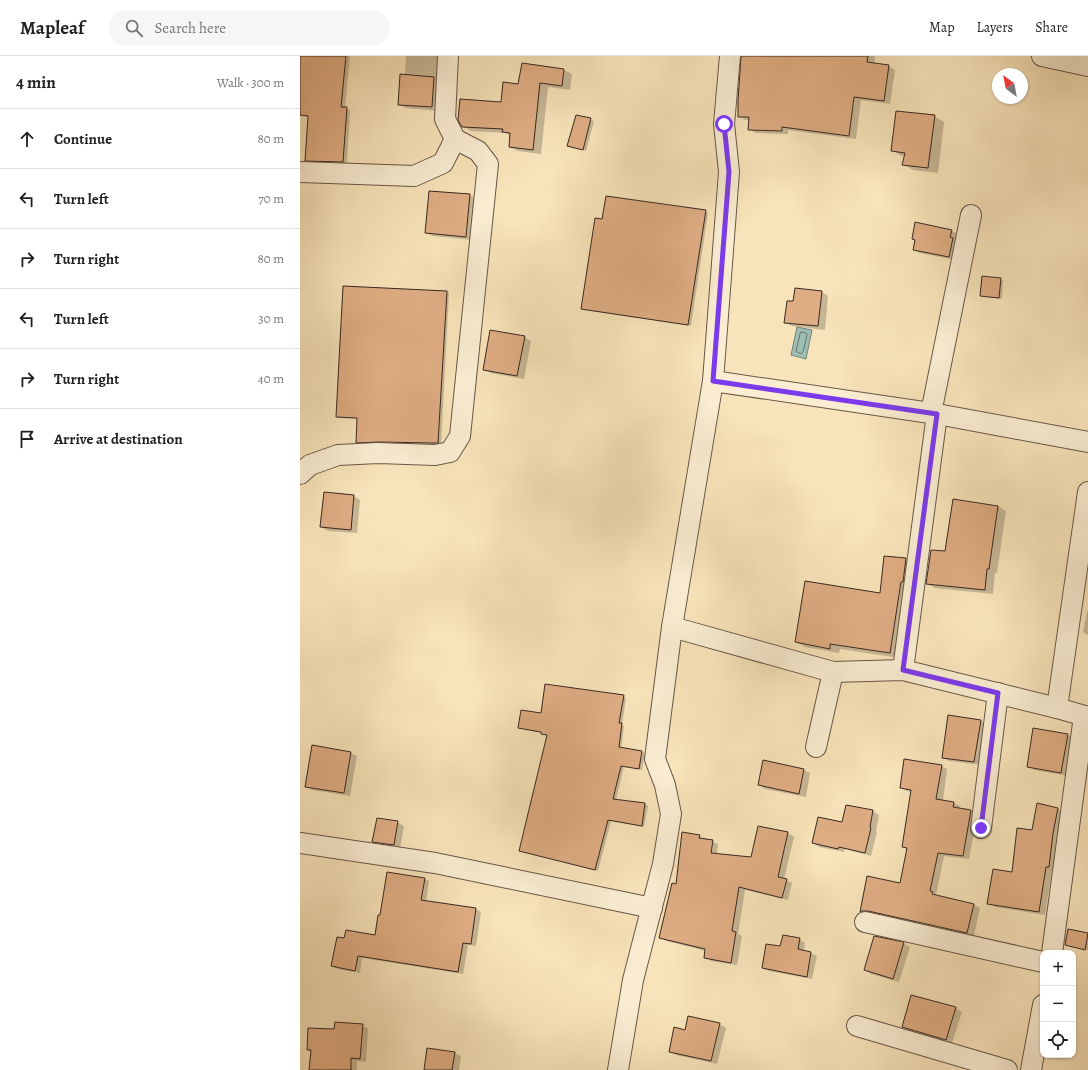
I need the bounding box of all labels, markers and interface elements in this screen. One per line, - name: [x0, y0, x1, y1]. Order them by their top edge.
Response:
- search box: [109, 10, 389, 46]
- text: Mapleaf: [20, 15, 85, 41]
- icon: search: [123, 17, 145, 39]
- text: Search here: [155, 18, 226, 38]
- text: Map: [929, 18, 955, 37]
- text: Layers: [977, 18, 1013, 37]
- text: Share: [1035, 18, 1068, 37]
- north arrow: [992, 68, 1028, 104]
- text: 4 min: [16, 71, 56, 94]
- text: Walk · 300 m: [217, 74, 284, 91]
- route start: [715, 115, 733, 133]
- icon: ahead: [16, 128, 38, 150]
- text: Continue: [54, 129, 112, 149]
- text: 80 m: [257, 130, 284, 147]
- icon: left: [16, 188, 38, 210]
- text: Turn left: [54, 189, 109, 209]
- text: 70 m: [258, 190, 284, 207]
- icon: right: [16, 248, 38, 270]
- text: Turn right: [54, 249, 119, 269]
- text: 80 m: [257, 250, 284, 267]
- icon: left: [16, 308, 38, 330]
- text: Turn left: [54, 309, 109, 329]
- text: 30 m: [258, 310, 284, 327]
- icon: right: [16, 368, 38, 390]
- text: Turn right: [54, 369, 119, 389]
- text: 40 m: [258, 370, 284, 387]
- icon: arrive: [16, 428, 38, 450]
- text: Arrive at destination: [54, 429, 183, 449]
- route end: [972, 819, 990, 837]
- map controls: [1040, 950, 1076, 1058]
- button: +: [1040, 950, 1076, 986]
- button: −: [1040, 986, 1076, 1022]
- button: locate: [1040, 1022, 1076, 1058]

